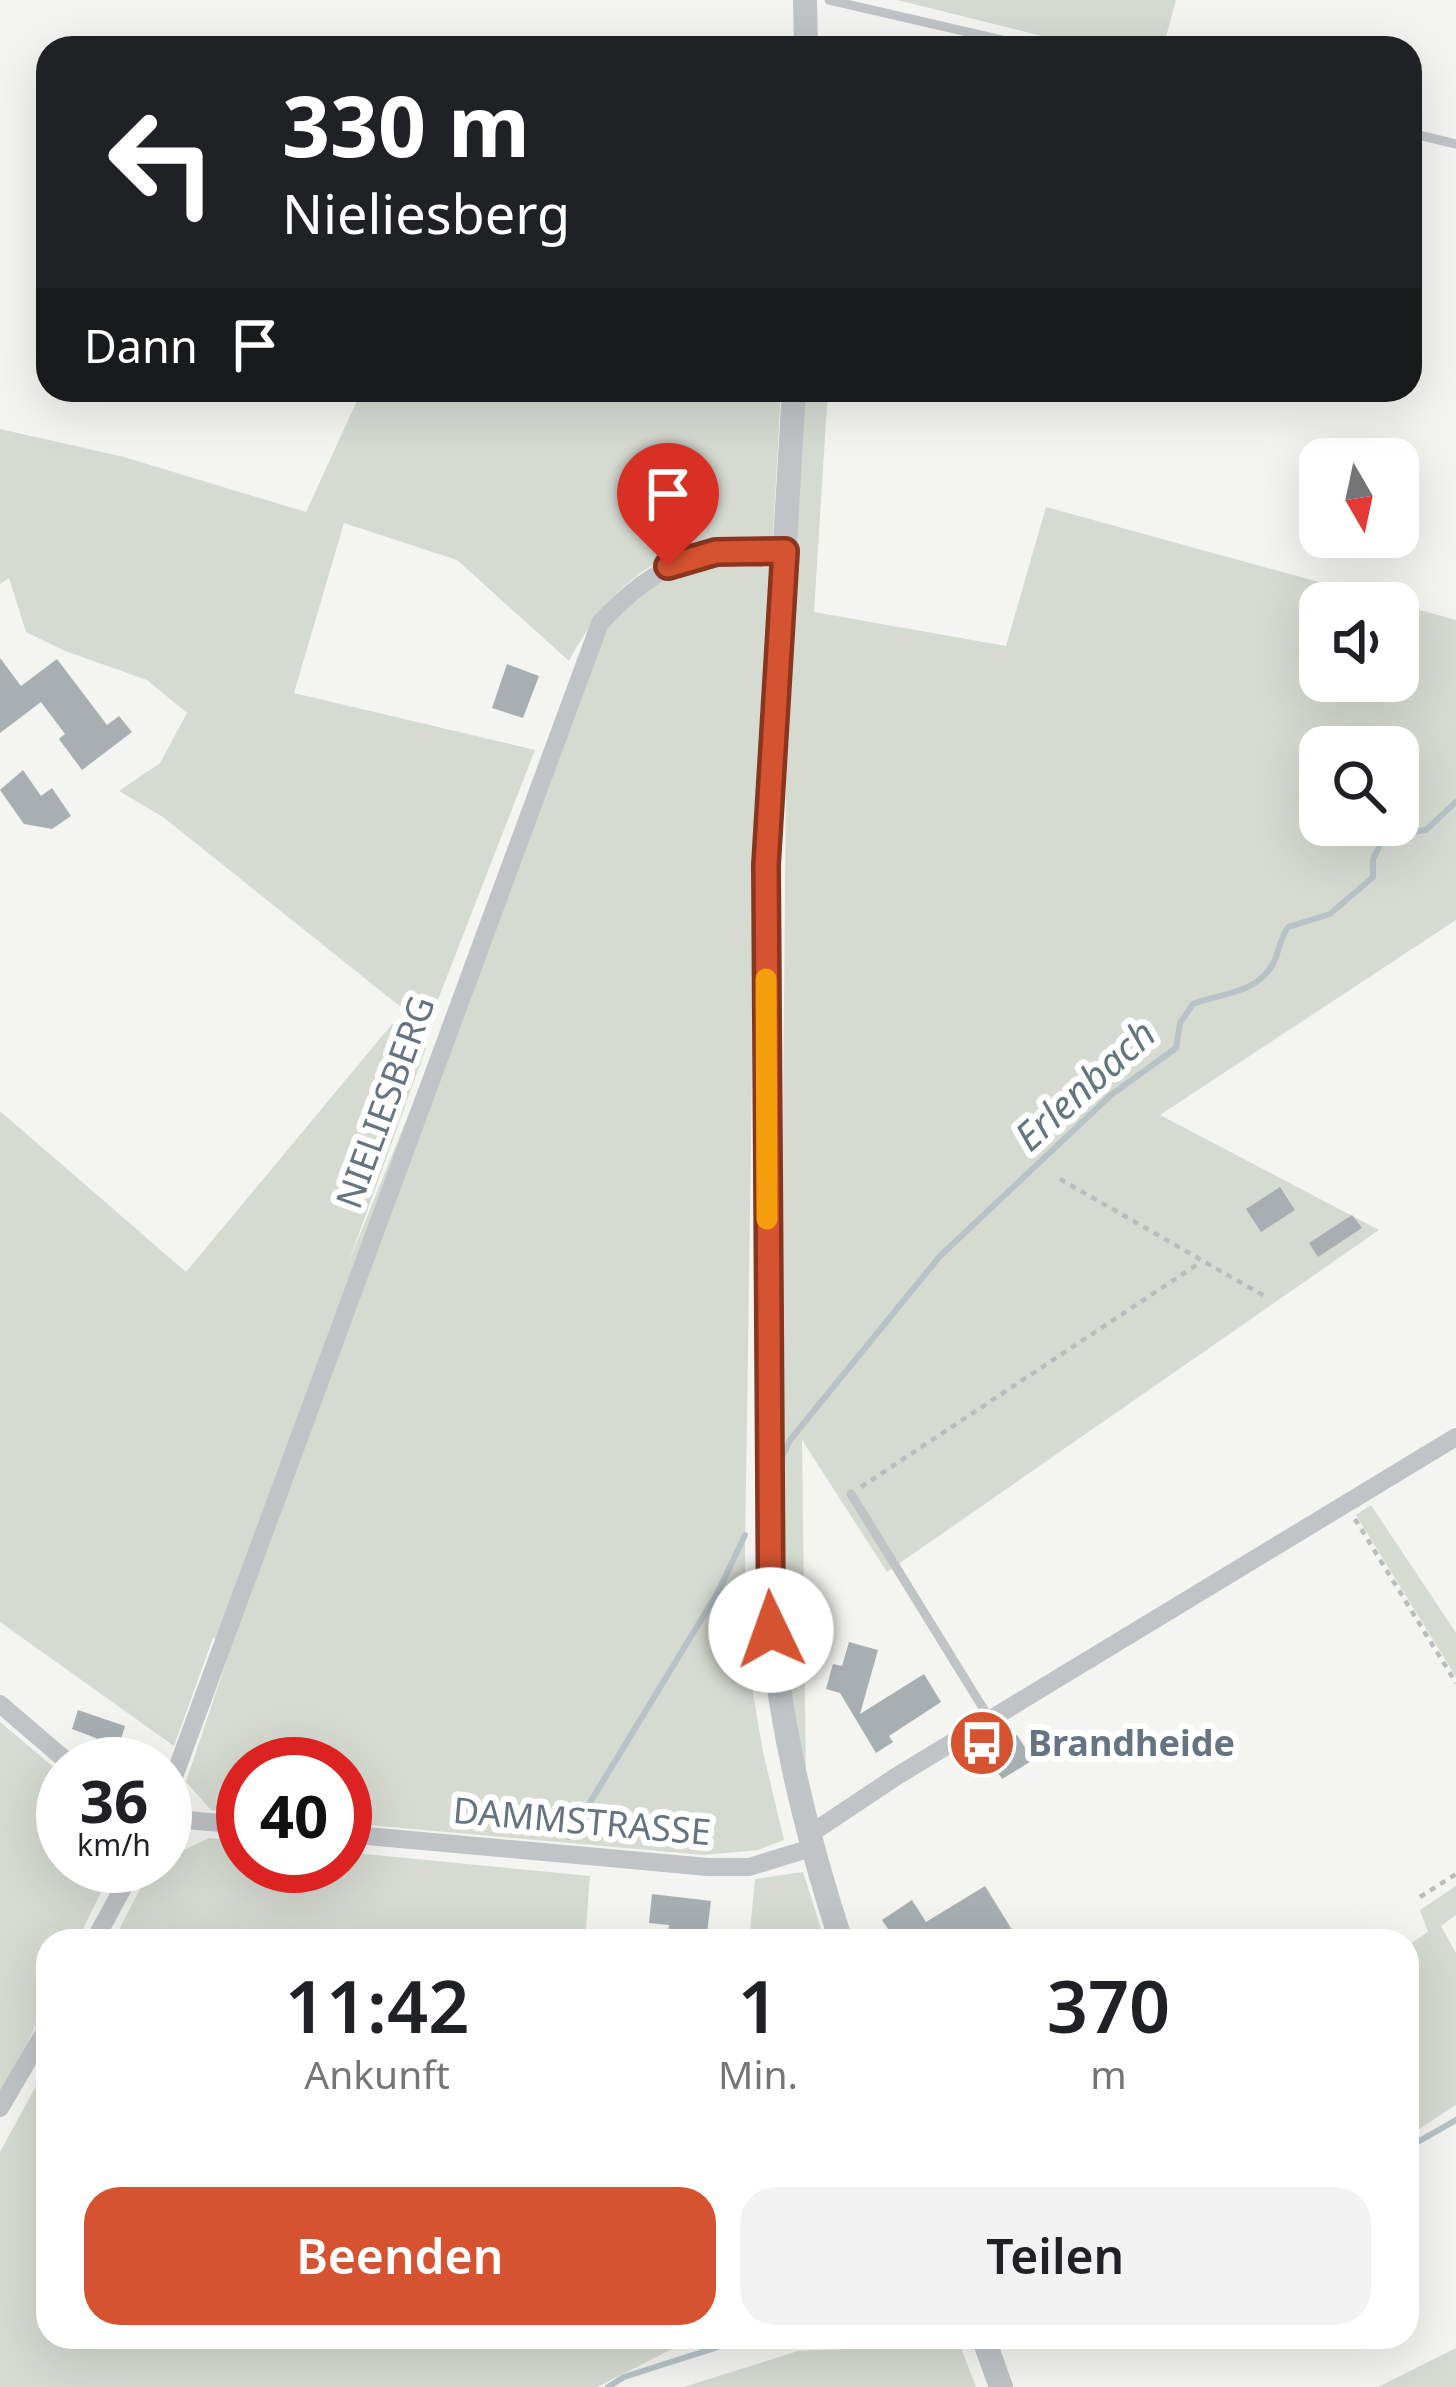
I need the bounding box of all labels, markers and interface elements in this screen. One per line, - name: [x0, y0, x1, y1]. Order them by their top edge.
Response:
- text: 330 m: [282, 67, 530, 182]
- icon: left: [84, 84, 240, 240]
- text: Nieliesberg: [282, 176, 570, 250]
- icon: arrive: [222, 312, 288, 378]
- text: Dann: [84, 315, 198, 376]
- north arrow: [1299, 438, 1419, 558]
- map controls: [1299, 438, 1419, 846]
- pin: [617, 443, 719, 566]
- icon: arrive: [635, 461, 701, 527]
- button: sound: [1299, 582, 1419, 702]
- button: search: [1299, 726, 1419, 846]
- street label: NIELIESBERG: [323, 989, 446, 1215]
- water label: Erlenbach: [1002, 1006, 1166, 1161]
- position arrow: [708, 1567, 834, 1693]
- bus stop icon: Brandheide: [947, 1708, 1017, 1778]
- place label: Brandheide: [1028, 1718, 1235, 1767]
- speed limit sign: 40: [216, 1737, 372, 1893]
- text: 36: [80, 1759, 148, 1841]
- street label: DAMMSTRASSE: [451, 1785, 713, 1856]
- text: km/h: [77, 1824, 151, 1865]
- text: 11:42: [285, 1956, 469, 2054]
- text: 1: [737, 1956, 779, 2054]
- text: 370: [1047, 1956, 1170, 2054]
- text: Ankunft: [304, 2047, 450, 2100]
- text: Min.: [718, 2047, 798, 2100]
- text: m: [1090, 2047, 1127, 2100]
- button: Beenden: [84, 2187, 716, 2325]
- button: Teilen: [740, 2187, 1371, 2325]

